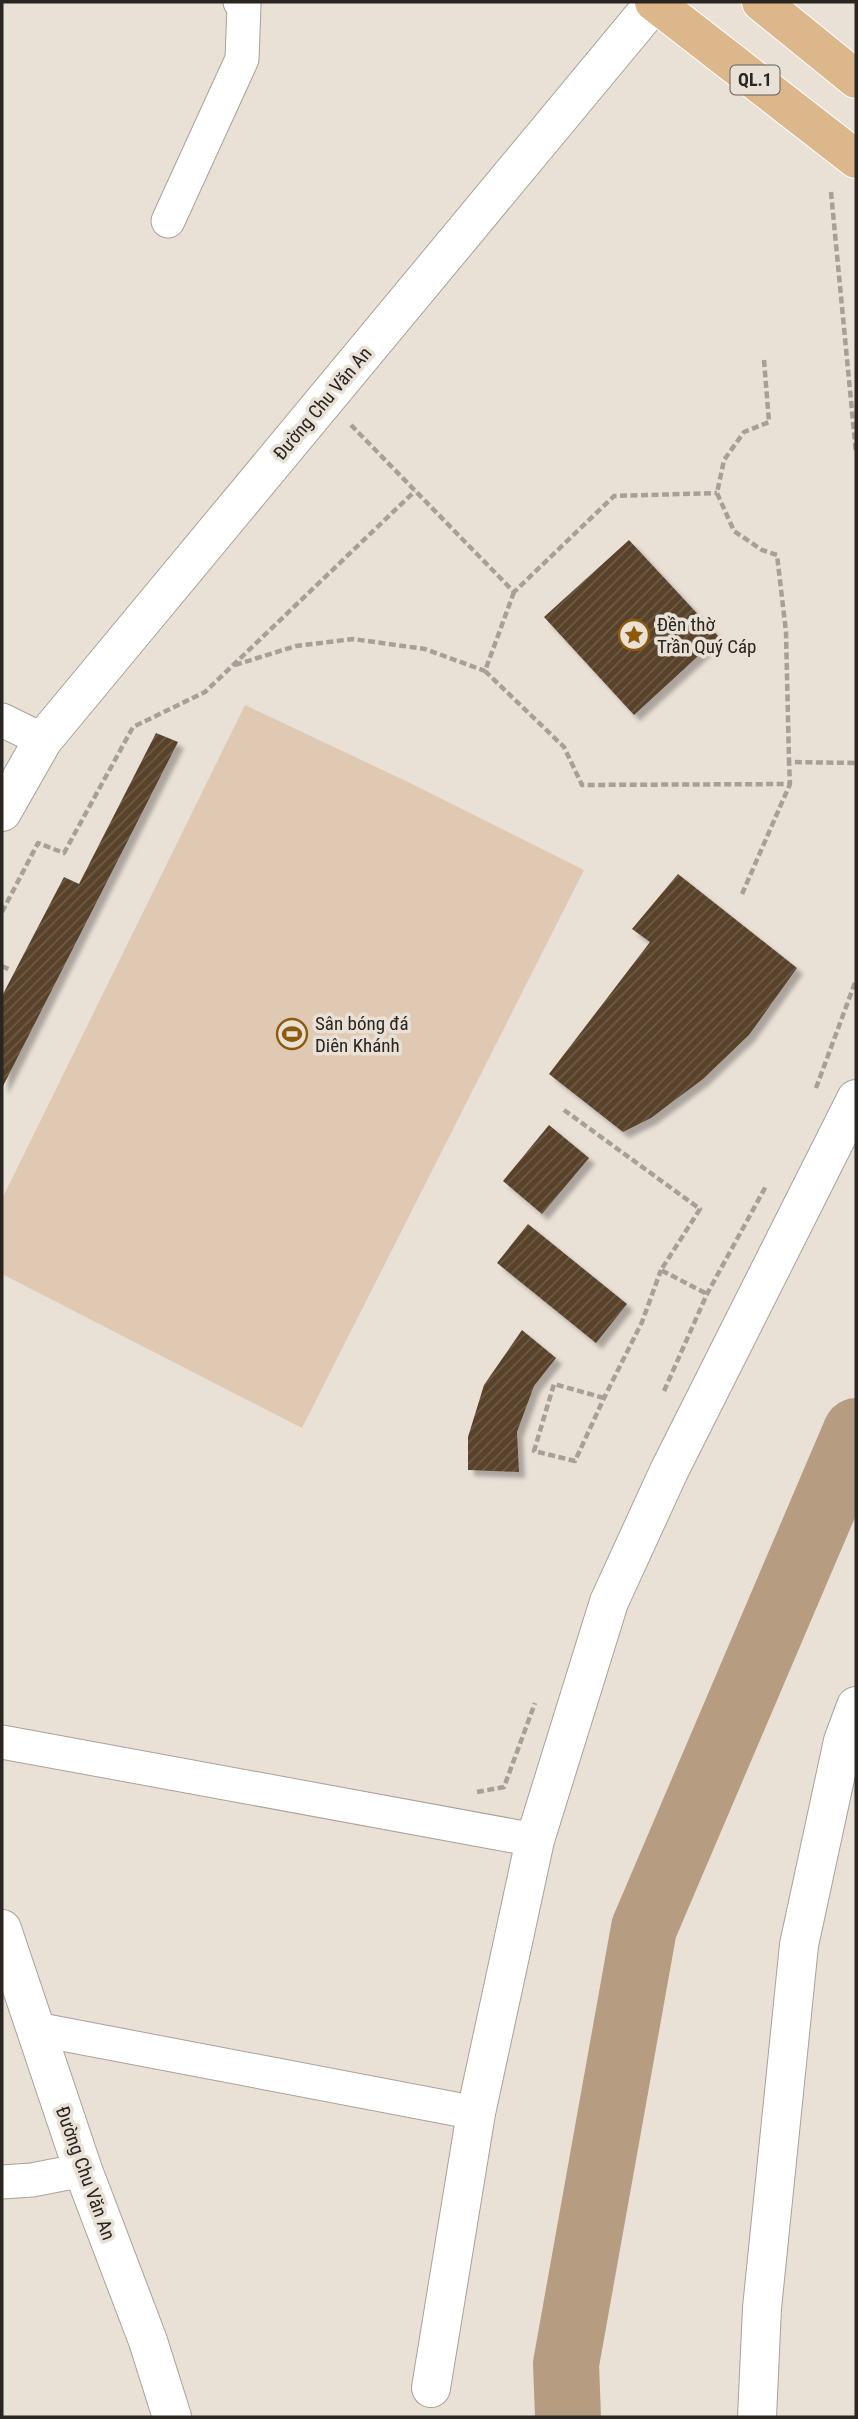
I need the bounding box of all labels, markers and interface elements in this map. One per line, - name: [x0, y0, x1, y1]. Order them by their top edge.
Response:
- road number: QL.1: [730, 66, 780, 94]
- street label: Đường Chu Văn An: [268, 342, 376, 465]
- place label: Đền thờ Trần Quý Cáp: [657, 613, 756, 658]
- place icon: Đền thờ Trần Quý Cáp: [617, 618, 651, 652]
- place label: Sân bóng đá Diên Khánh: [315, 1012, 409, 1057]
- sports icon: Sân bóng đá Diên Khánh: [275, 1017, 309, 1051]
- street label: Đường Chu Văn An: [51, 2103, 120, 2243]

